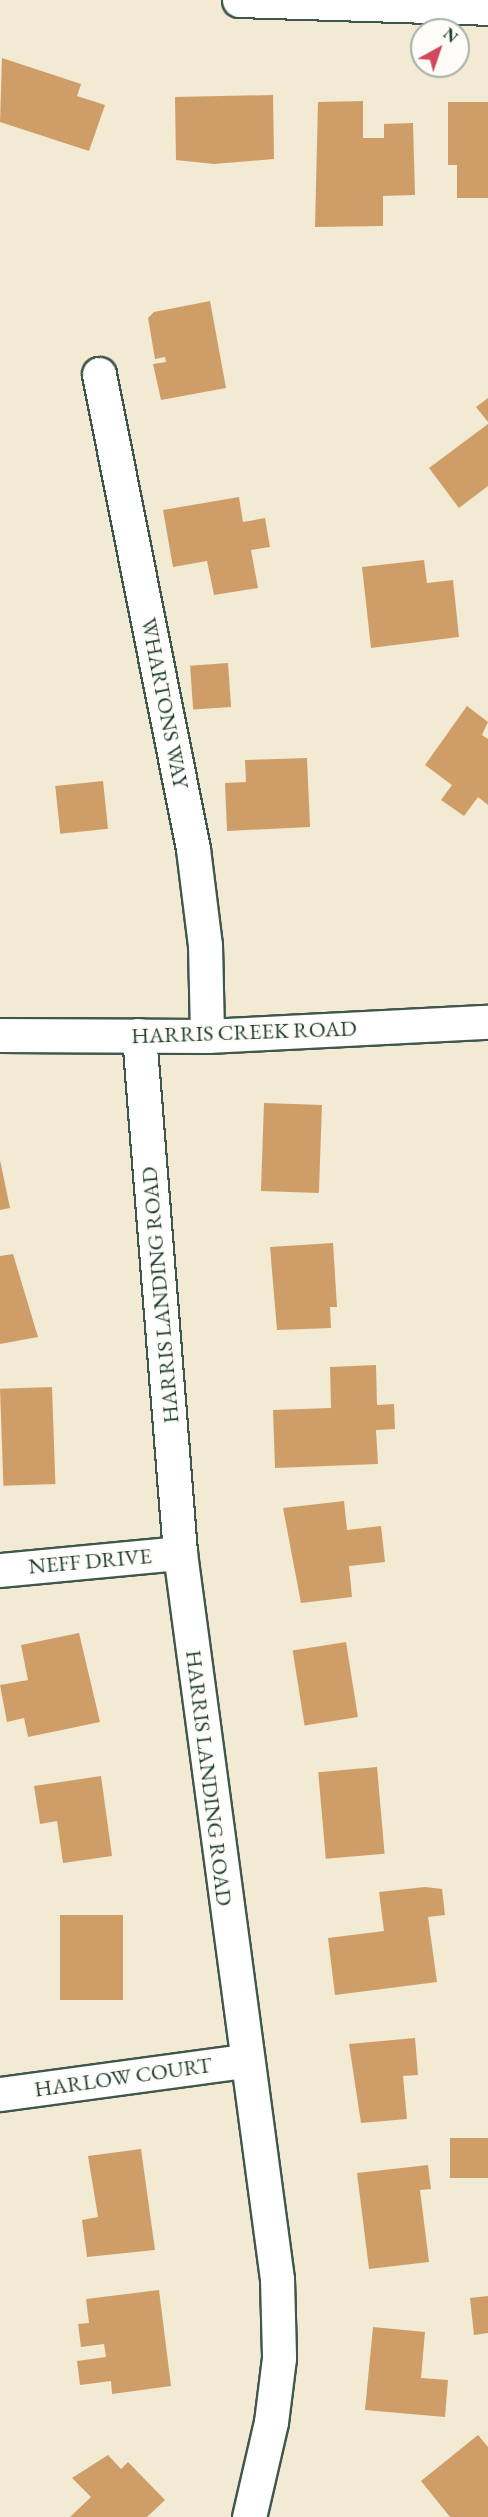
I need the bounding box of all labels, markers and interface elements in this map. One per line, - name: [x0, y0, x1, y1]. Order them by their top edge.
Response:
- north arrow: [410, 18, 470, 78]
- text: N: [439, 23, 462, 48]
- street label: WHARTONS WAY: [135, 615, 195, 791]
- street label: HARRIS CREEK ROAD: [131, 1015, 357, 1049]
- street label: HARRIS LANDING ROAD: [136, 1166, 184, 1424]
- street label: NEFF DRIVE: [27, 1542, 153, 1580]
- street label: HARRIS LANDING ROAD: [180, 1649, 238, 1907]
- street label: HARLOW COURT: [33, 2051, 213, 2103]

